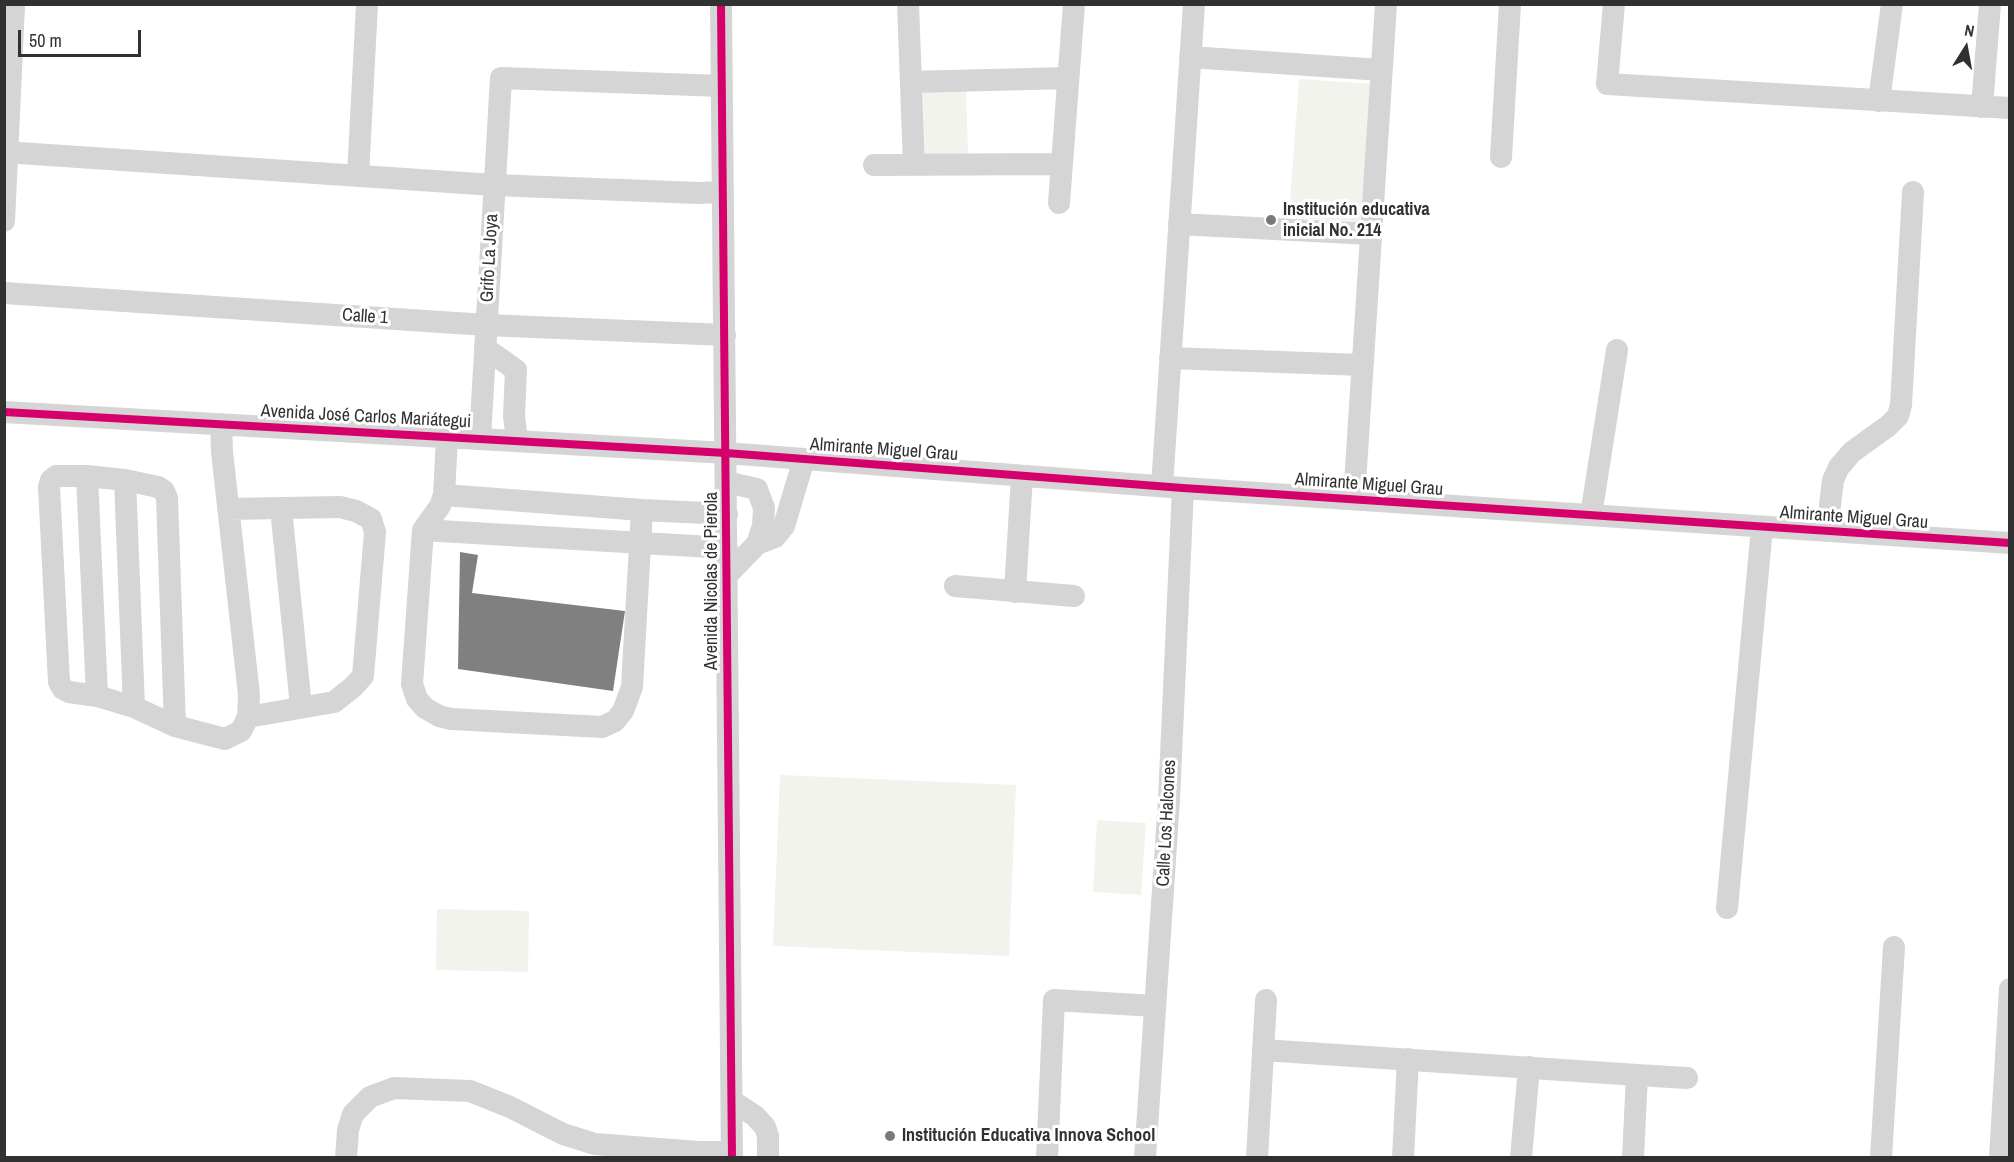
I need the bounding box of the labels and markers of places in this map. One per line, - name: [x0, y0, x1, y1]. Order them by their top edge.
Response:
- place label: Institución educativa inicial No. 214: [1283, 199, 1430, 242]
- marker: Institución educativa inicial No. 214: [1264, 213, 1278, 227]
- place label: Institución Educativa Innova School: [902, 1125, 1155, 1147]
- marker: Institución Educativa Innova School: [883, 1129, 897, 1143]

